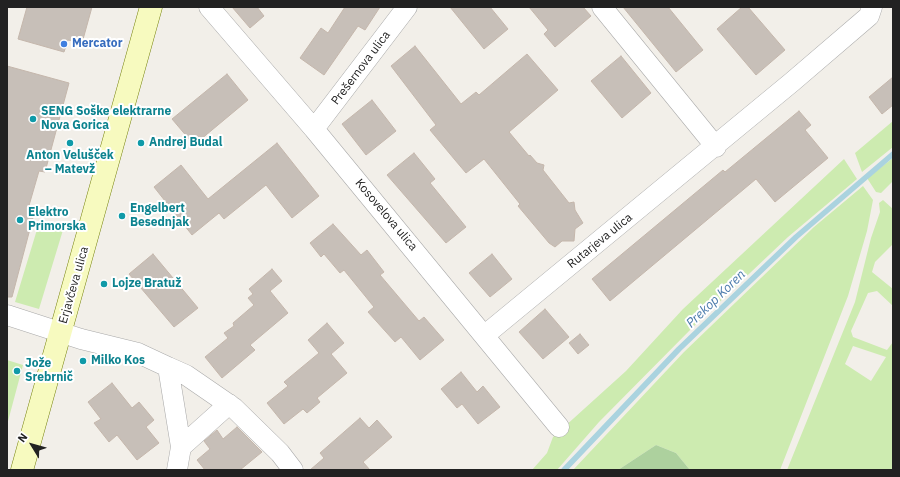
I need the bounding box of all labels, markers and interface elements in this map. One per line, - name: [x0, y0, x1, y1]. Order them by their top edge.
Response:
- street label: Prešernova ulica: [328, 28, 394, 108]
- place label: Mercator: [72, 37, 122, 51]
- marker: Mercator: [59, 39, 69, 49]
- place label: SENG Soške elektrarne Nova Gorica: [41, 105, 171, 133]
- marker: SENG Soške elektrarne Nova Gorica: [28, 114, 38, 124]
- place label: Andrej Budal: [149, 136, 222, 150]
- marker: Anton Velušček – Matevž: [65, 138, 75, 148]
- marker: Andrej Budal: [136, 138, 146, 148]
- place label: Anton Velušček – Matevž: [26, 149, 114, 177]
- street label: Kosovelova ulica: [352, 176, 420, 254]
- place label: Engelbert Besednjak: [130, 202, 189, 230]
- place label: Elektro Primorska: [28, 206, 86, 234]
- street label: Rutarjeva ulica: [565, 210, 635, 272]
- marker: Engelbert Besednjak: [117, 211, 127, 221]
- marker: Elektro Primorska: [15, 215, 25, 225]
- street label: Erjavčeva ulica: [56, 245, 92, 325]
- water label: Prekop Koren: [683, 267, 749, 331]
- place label: Lojze Bratuž: [112, 277, 181, 291]
- marker: Lojze Bratuž: [99, 279, 109, 289]
- place label: Milko Kos: [91, 354, 145, 368]
- marker: Milko Kos: [78, 356, 88, 366]
- place label: Jože Srebrnič: [25, 357, 73, 385]
- marker: Jože Srebrnič: [12, 366, 22, 376]
- north arrow: [12, 425, 52, 465]
- text: N: [14, 430, 30, 445]

